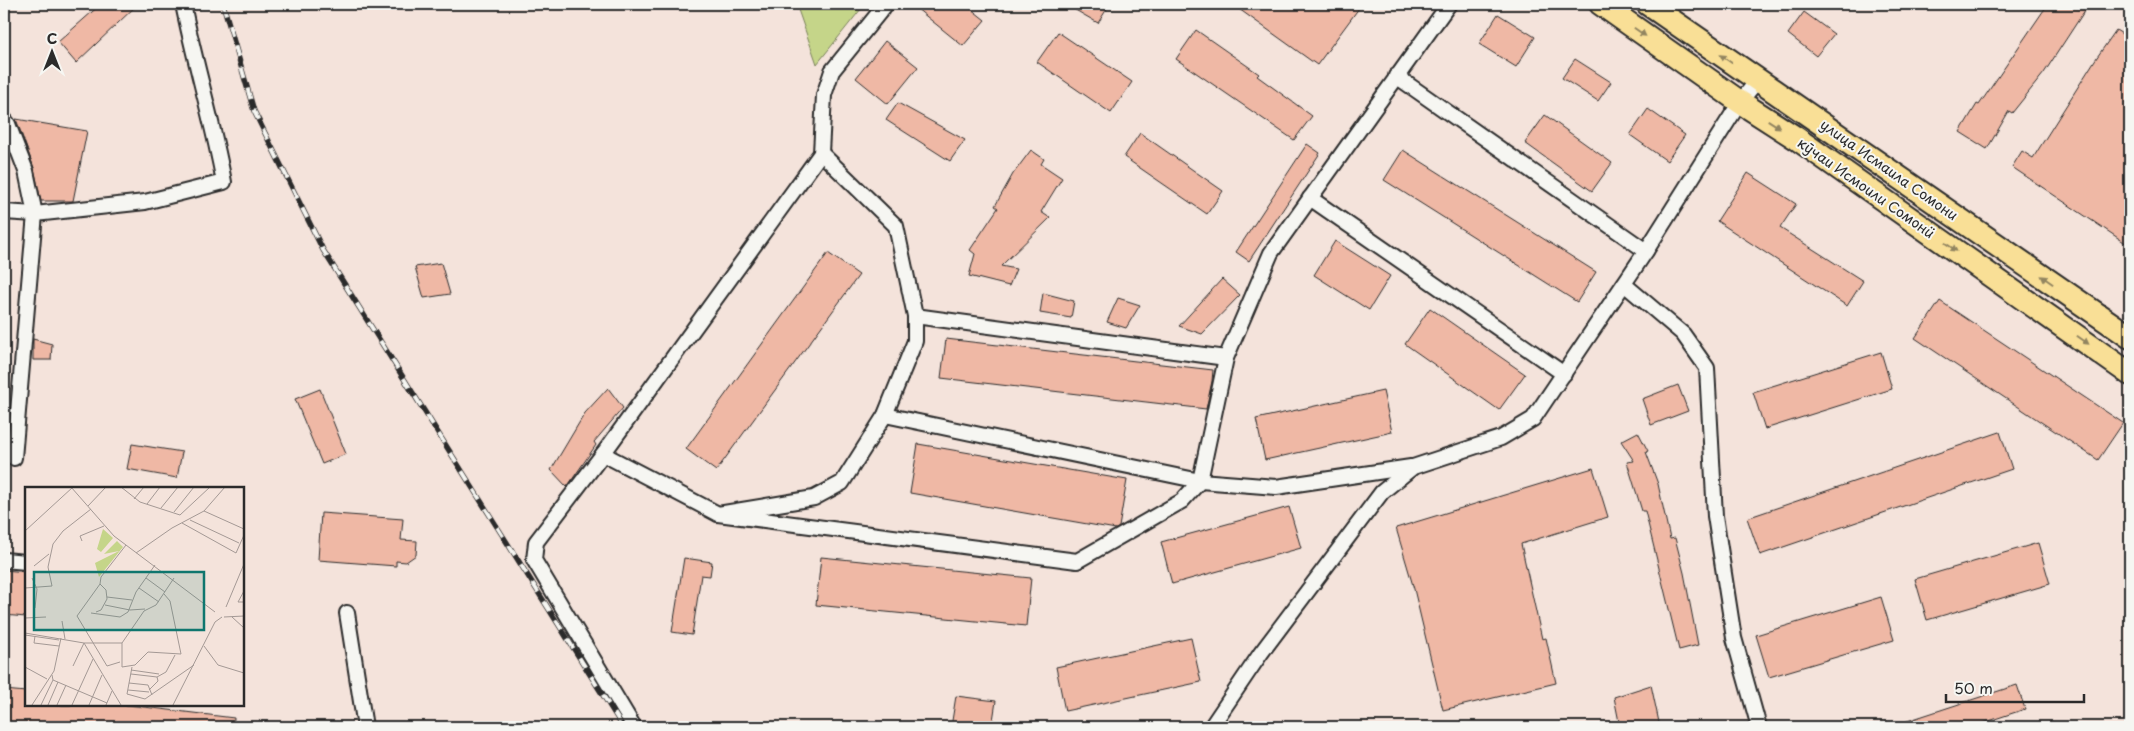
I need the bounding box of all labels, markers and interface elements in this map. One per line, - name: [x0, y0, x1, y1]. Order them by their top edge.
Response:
- one-way arrow: [1634, 27, 1647, 37]
- north arrow: [28, 28, 78, 78]
- text: С: [47, 28, 57, 49]
- one-way arrow: [1719, 54, 1733, 64]
- street label: улица Исмаила Сомони: [1816, 114, 1962, 225]
- one-way arrow: [1767, 120, 1781, 129]
- street label: кӯчаи Исмоили Сомонӣ: [1793, 132, 1939, 243]
- one-way arrow: [1944, 242, 1958, 252]
- one-way arrow: [2040, 275, 2054, 285]
- one-way arrow: [2077, 335, 2090, 345]
- inset map: [25, 487, 244, 706]
- scale bar: [1946, 671, 2084, 703]
- text: 50 m: [1954, 676, 1993, 699]

